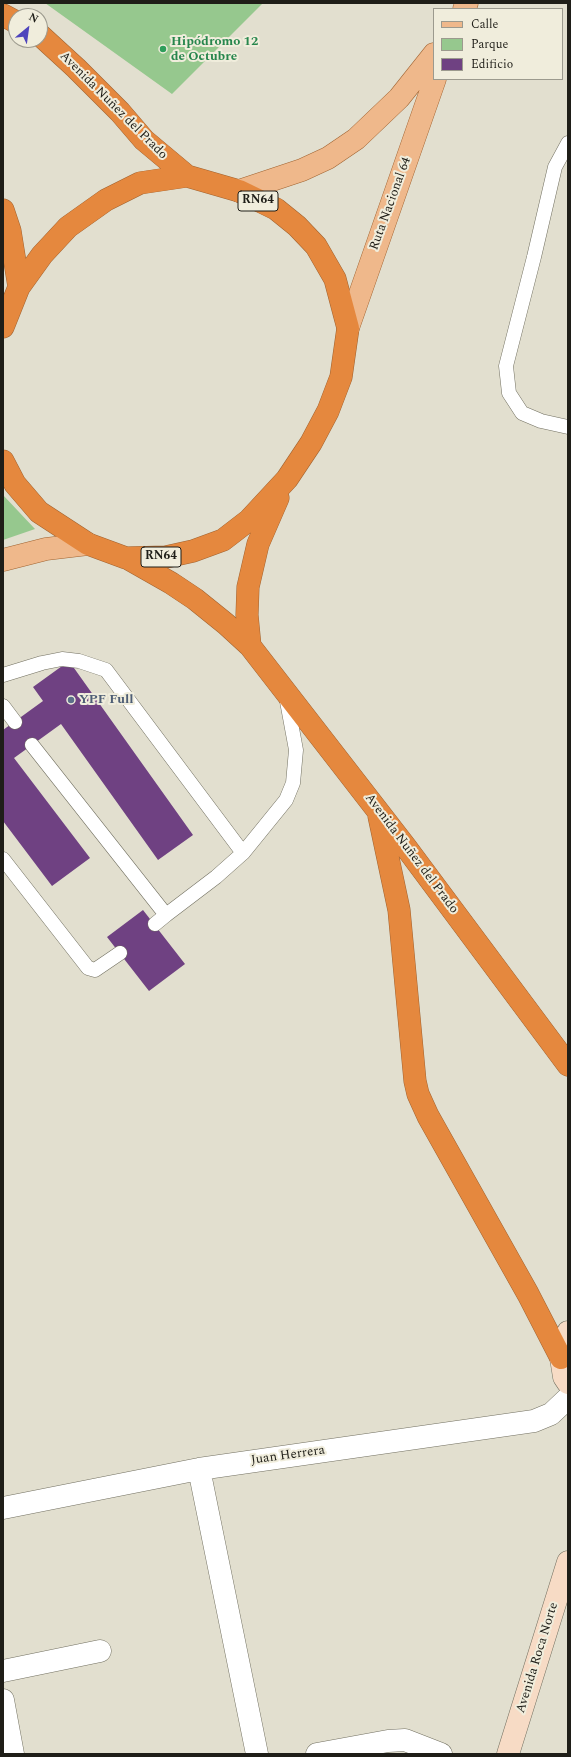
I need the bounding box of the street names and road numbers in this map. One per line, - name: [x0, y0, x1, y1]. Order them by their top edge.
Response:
- street label: Avenida Nuñez del Prado: [56, 49, 170, 163]
- street label: Ruta Nacional 64: [367, 155, 415, 253]
- road number: RN64: [238, 191, 278, 211]
- road number: RN64: [141, 547, 181, 567]
- street label: Avenida Nuñez del Prado: [361, 791, 461, 917]
- street label: Juan Herrera: [250, 1443, 326, 1469]
- street label: Avenida Roca Norte: [514, 1601, 562, 1715]

